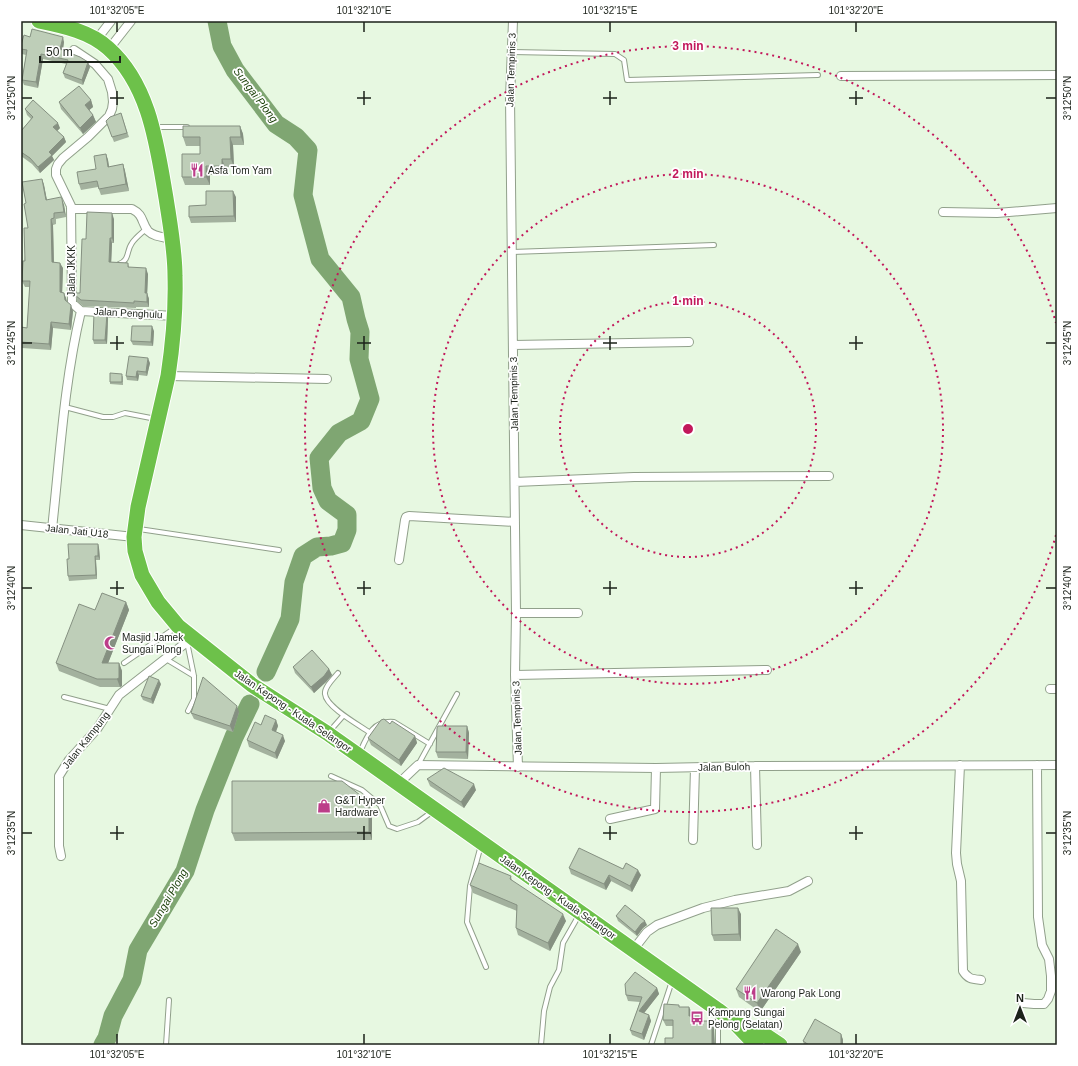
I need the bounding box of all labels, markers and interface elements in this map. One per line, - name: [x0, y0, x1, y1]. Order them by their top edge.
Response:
- text: 101°32'05"E: [89, 5, 145, 16]
- text: 101°32'10"E: [336, 5, 392, 16]
- text: 101°32'15"E: [582, 5, 638, 16]
- text: 101°32'20"E: [828, 5, 884, 16]
- street label: Jalan Tempinis 3: [504, 32, 518, 107]
- scale bar: [40, 38, 120, 64]
- text: 3 min: [672, 39, 704, 53]
- text: 50 m: [46, 45, 73, 59]
- water label: Sungai Plong: [232, 65, 281, 125]
- text: 3°12'50"N: [6, 76, 17, 120]
- text: 3°12'50"N: [1062, 76, 1073, 120]
- restaurant icon: Asfa Tom Yam: [189, 162, 205, 178]
- place label: Asfa Tom Yam: [208, 165, 272, 176]
- text: 2 min: [672, 167, 704, 181]
- street label: Jalan JKKK: [66, 245, 77, 297]
- text: 1 min: [672, 294, 704, 308]
- street label: Jalan Penghulu: [93, 306, 163, 320]
- text: 3°12'45"N: [6, 321, 17, 365]
- text: 3°12'45"N: [1062, 321, 1073, 365]
- street label: Jalan Tempinis 3: [508, 356, 520, 431]
- centre of rings: [681, 422, 695, 436]
- street label: Jalan Jati U18: [45, 522, 110, 540]
- text: 3°12'40"N: [6, 566, 17, 610]
- text: 3°12'40"N: [1062, 566, 1073, 610]
- place label: Masjid Jamek Sungai Plong: [122, 632, 184, 655]
- mosque icon: Masjid Jamek Sungai Plong: [103, 635, 119, 651]
- street label: Jalan Kepong - Kuala Selangor: [233, 668, 354, 755]
- street label: Jalan Tempinis 3: [510, 680, 524, 755]
- street label: Jalan Kampung: [60, 709, 112, 771]
- street label: Jalan Buloh: [698, 761, 750, 773]
- place label: G&T Hyper Hardware: [335, 795, 385, 818]
- shop icon: G&T Hyper Hardware: [316, 798, 332, 814]
- text: 3°12'35"N: [6, 811, 17, 855]
- text: 3°12'35"N: [1062, 811, 1073, 855]
- street label: Jalan Kepong - Kuala Selangor: [498, 853, 618, 942]
- water label: Sungai Plong: [146, 866, 190, 929]
- restaurant icon: Warong Pak Long: [742, 985, 758, 1001]
- place label: Warong Pak Long: [761, 988, 841, 999]
- north arrow: [1000, 988, 1040, 1028]
- text: N: [1016, 992, 1024, 1004]
- place label: Kampung Sungai Pelong (Selatan): [708, 1007, 785, 1030]
- bus stop icon: Kampung Sungai Pelong (Selatan): [689, 1010, 705, 1026]
- text: 101°32'05"E: [89, 1049, 145, 1060]
- text: 101°32'10"E: [336, 1049, 392, 1060]
- text: 101°32'15"E: [582, 1049, 638, 1060]
- text: 101°32'20"E: [828, 1049, 884, 1060]

